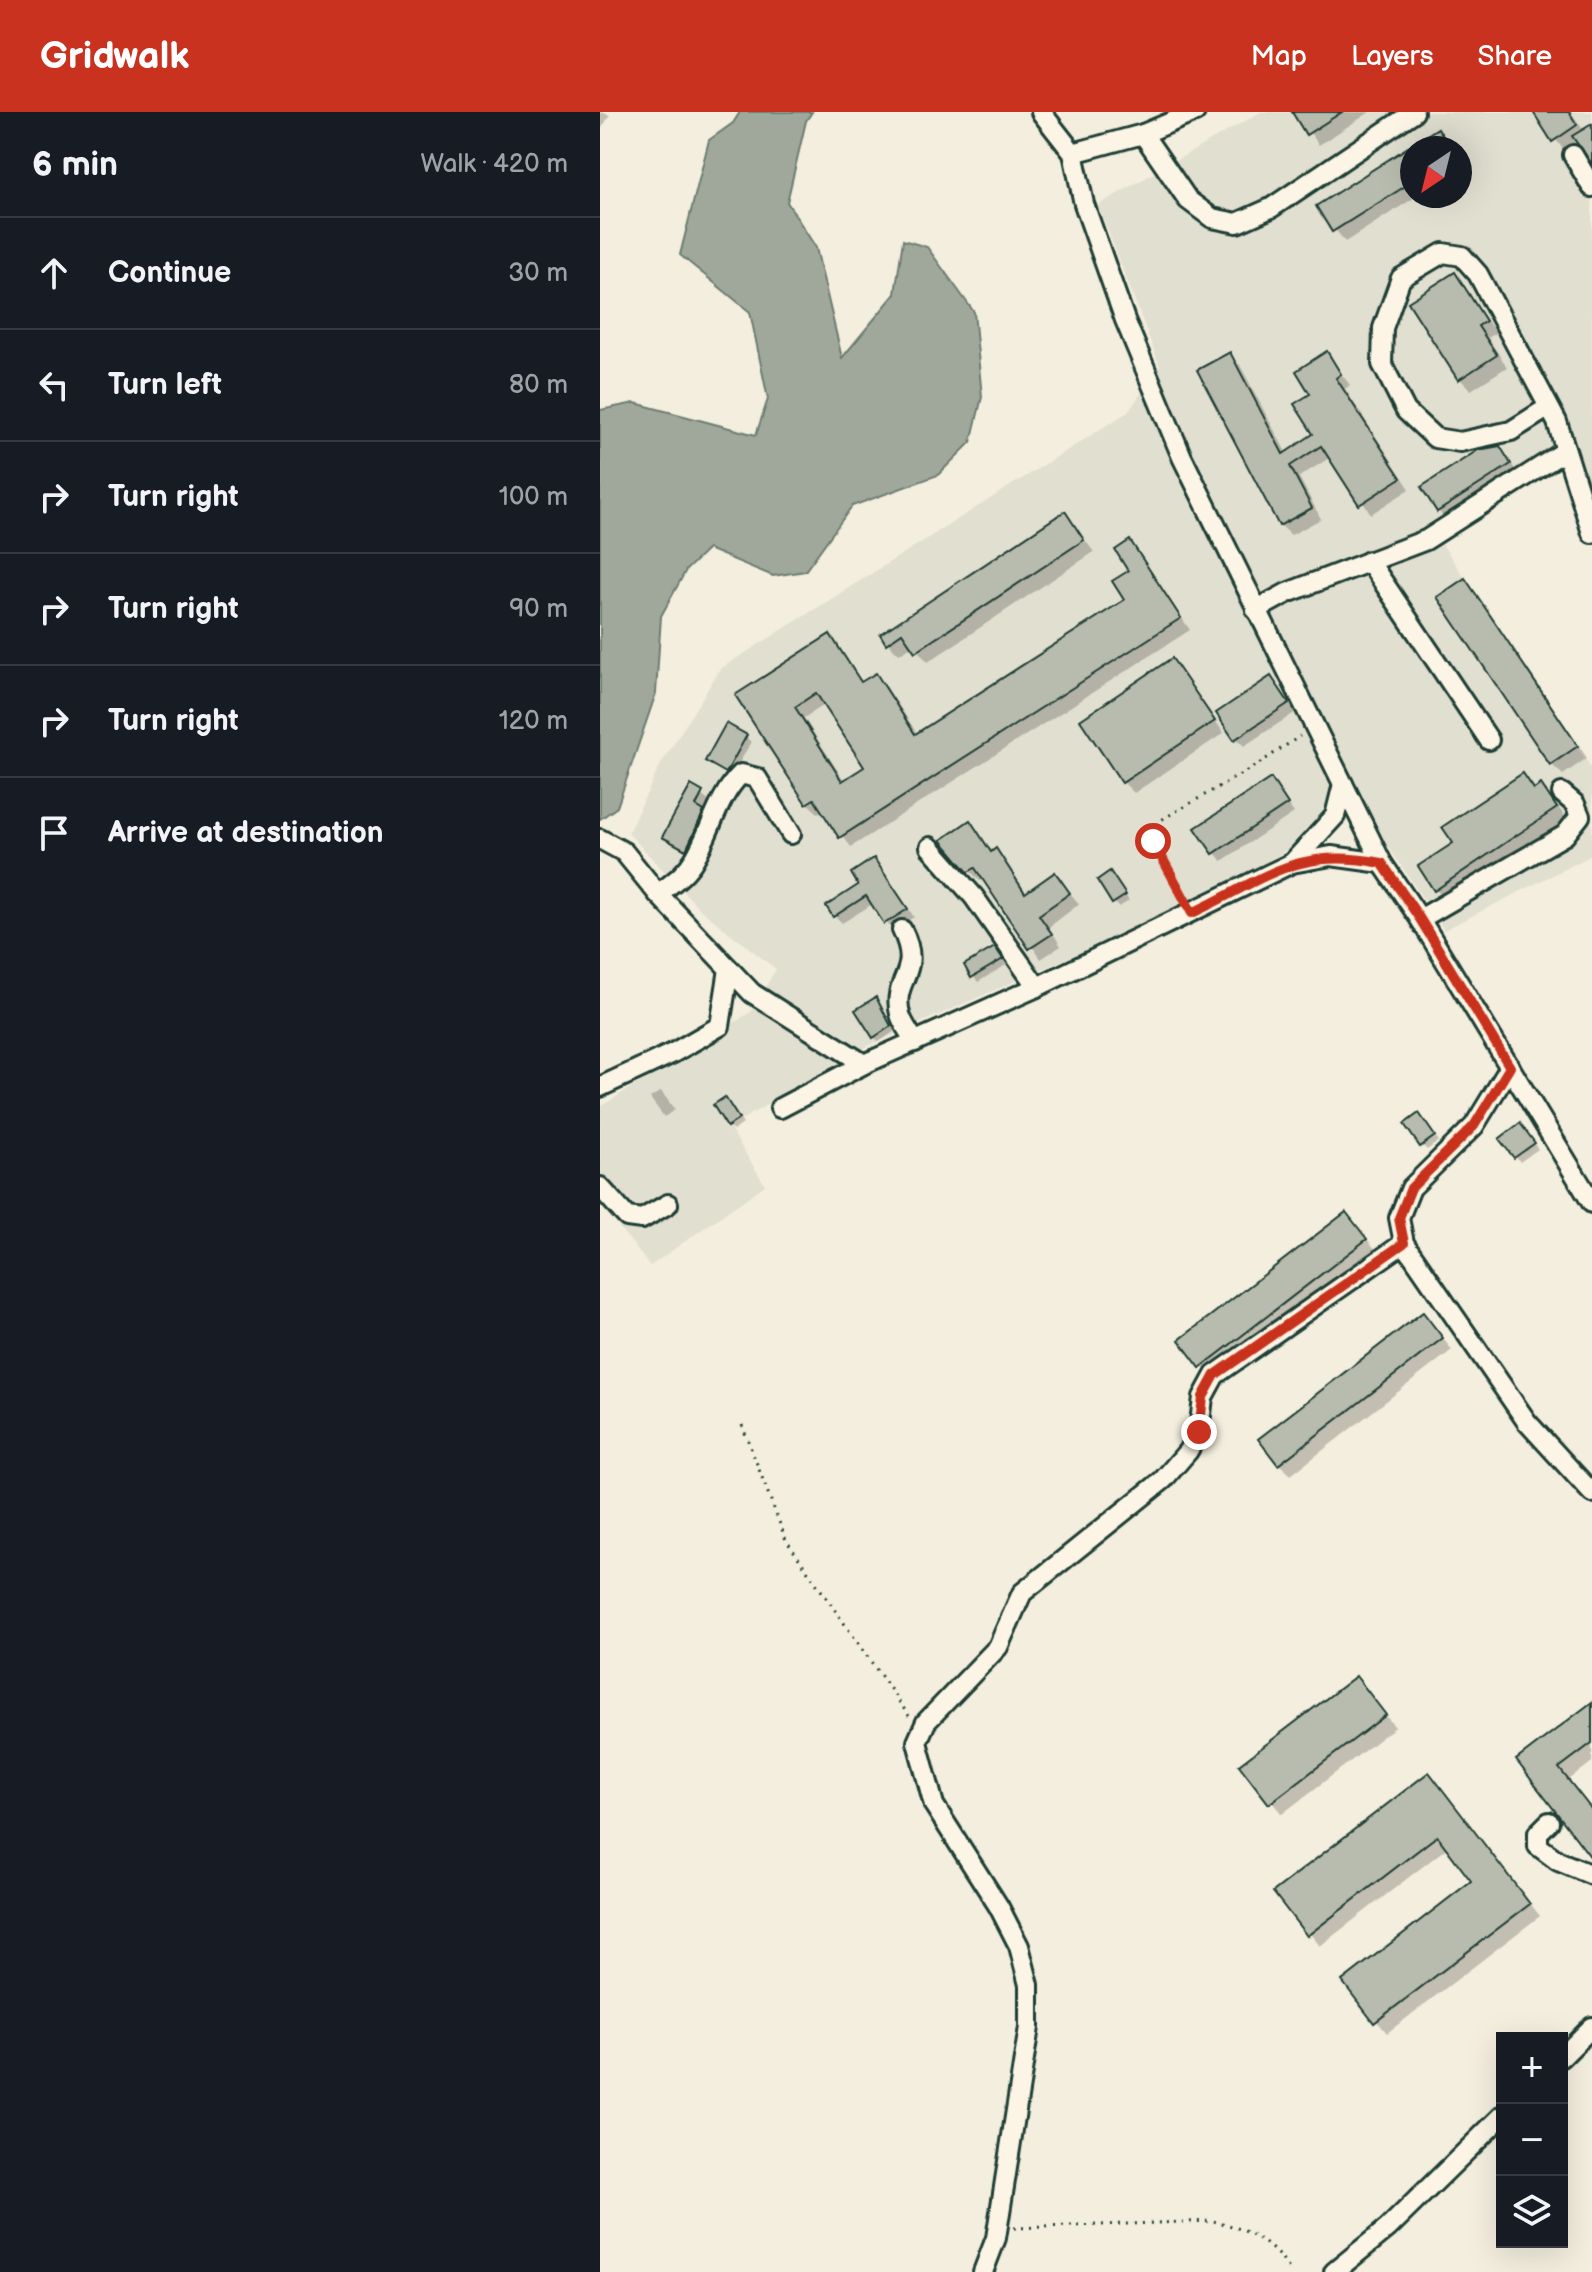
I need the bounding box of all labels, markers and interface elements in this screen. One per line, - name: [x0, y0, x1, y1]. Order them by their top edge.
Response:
- text: Gridwalk: [40, 34, 189, 79]
- text: Map: [1251, 40, 1307, 73]
- text: Layers: [1351, 40, 1434, 73]
- text: Share: [1478, 40, 1552, 73]
- north arrow: [1400, 136, 1472, 208]
- text: 6 min: [32, 144, 118, 185]
- text: Walk · 420 m: [421, 149, 568, 180]
- icon: ahead: [32, 251, 76, 295]
- text: Continue: [108, 255, 231, 291]
- text: 30 m: [508, 258, 568, 289]
- icon: left: [32, 363, 76, 407]
- text: Turn left: [108, 367, 222, 403]
- text: 80 m: [509, 370, 568, 401]
- icon: right: [32, 475, 76, 519]
- text: Turn right: [108, 479, 239, 515]
- text: 100 m: [499, 482, 568, 513]
- icon: right: [32, 587, 76, 631]
- text: Turn right: [108, 591, 239, 627]
- text: 90 m: [509, 594, 568, 625]
- icon: right: [32, 699, 76, 743]
- text: Turn right: [108, 703, 239, 739]
- text: 120 m: [499, 706, 568, 737]
- icon: arrive: [32, 811, 76, 855]
- text: Arrive at destination: [108, 815, 384, 851]
- route start: [1135, 823, 1171, 859]
- route end: [1181, 1414, 1217, 1450]
- map controls: [1496, 2032, 1568, 2248]
- button: +: [1496, 2032, 1568, 2104]
- button: −: [1496, 2104, 1568, 2176]
- button: layers: [1496, 2176, 1568, 2248]

